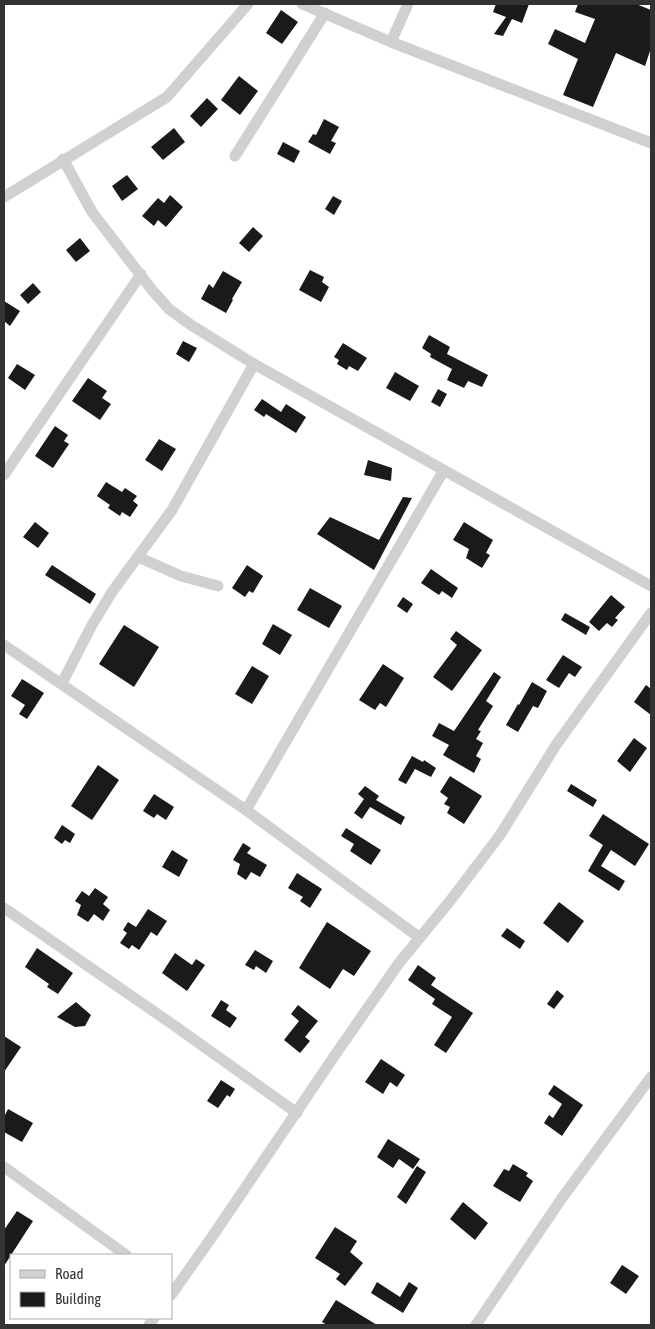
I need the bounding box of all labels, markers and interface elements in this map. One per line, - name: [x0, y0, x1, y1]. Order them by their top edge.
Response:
- legend: [10, 1254, 172, 1319]
- text: Road: [55, 1265, 84, 1282]
- text: Building: [55, 1290, 101, 1307]

